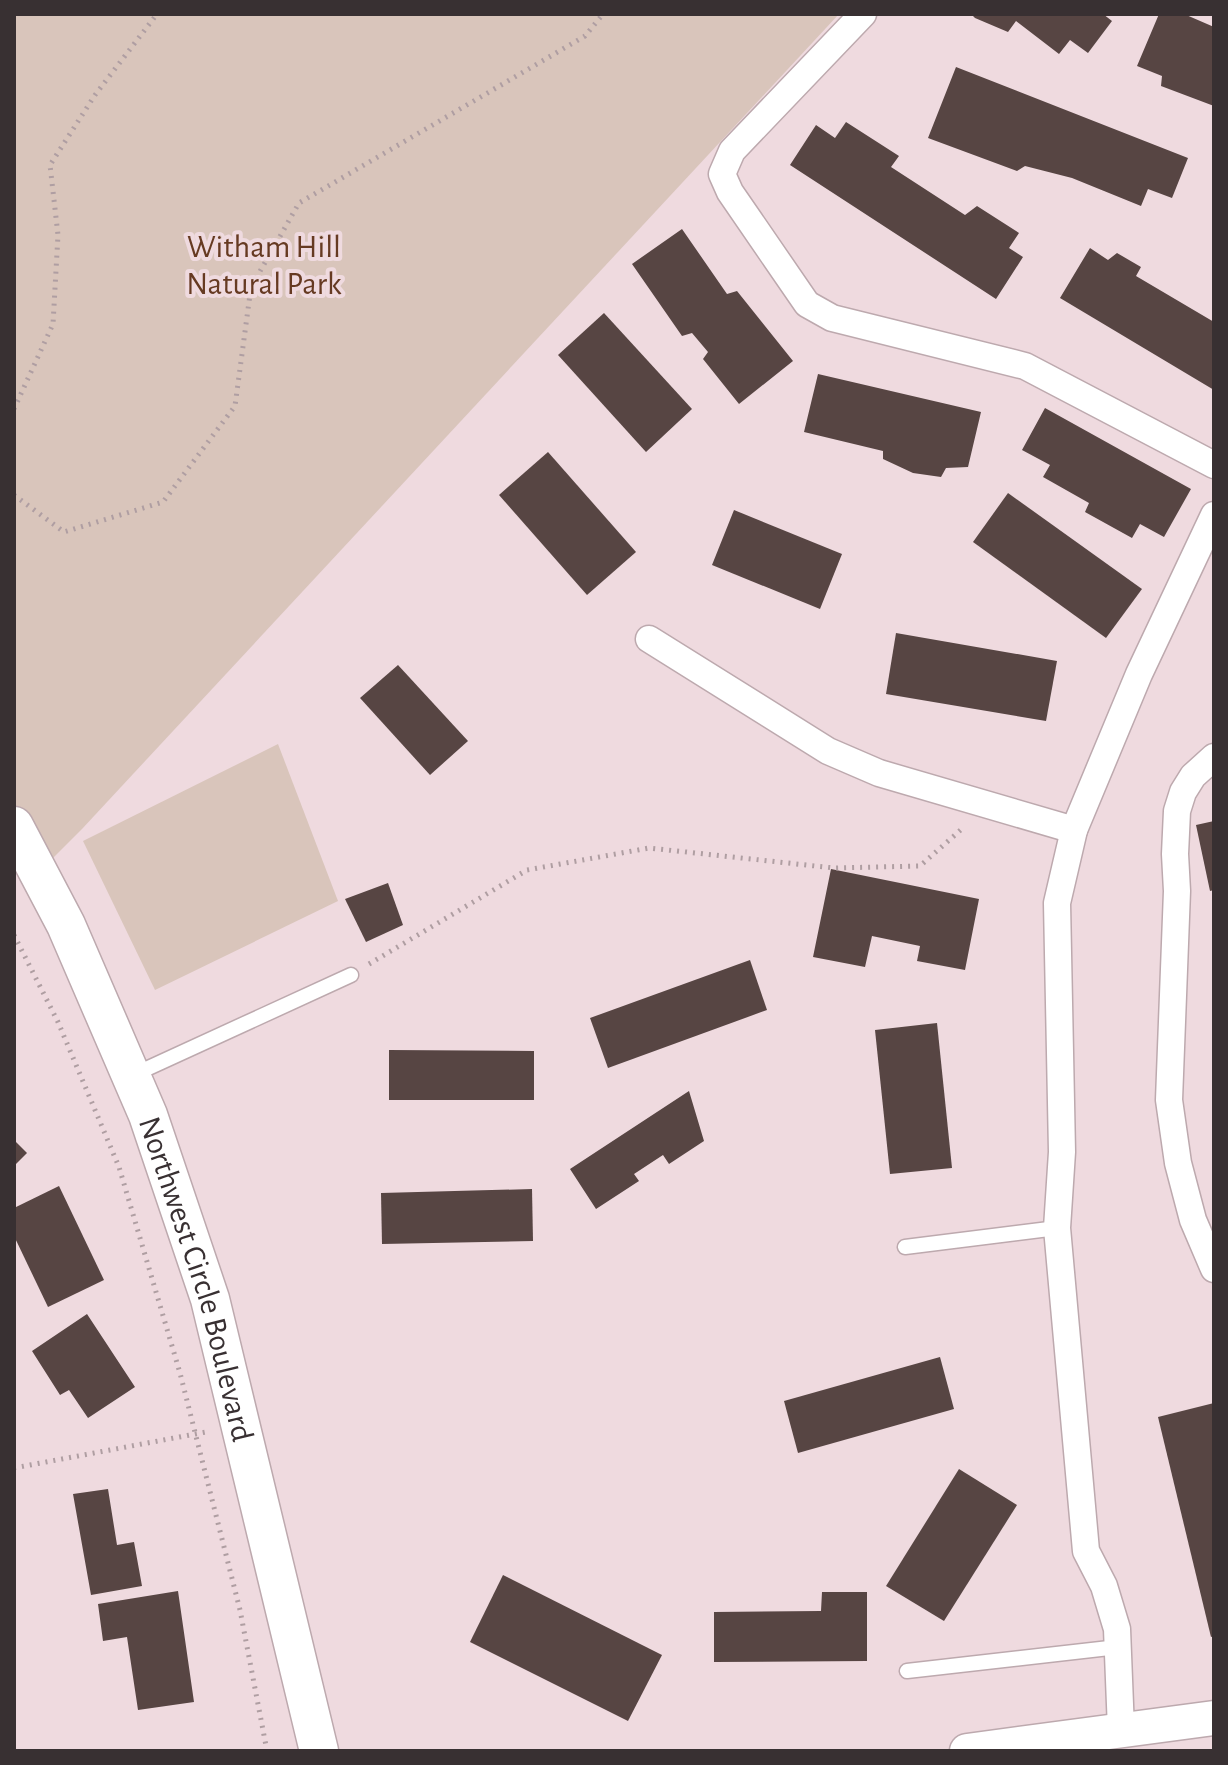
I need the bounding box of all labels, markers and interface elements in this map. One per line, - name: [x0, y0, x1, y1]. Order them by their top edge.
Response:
- park label: Witham Hill Natural Park: [186, 231, 342, 300]
- street label: Northwest Circle Boulevard: [133, 1113, 259, 1445]

